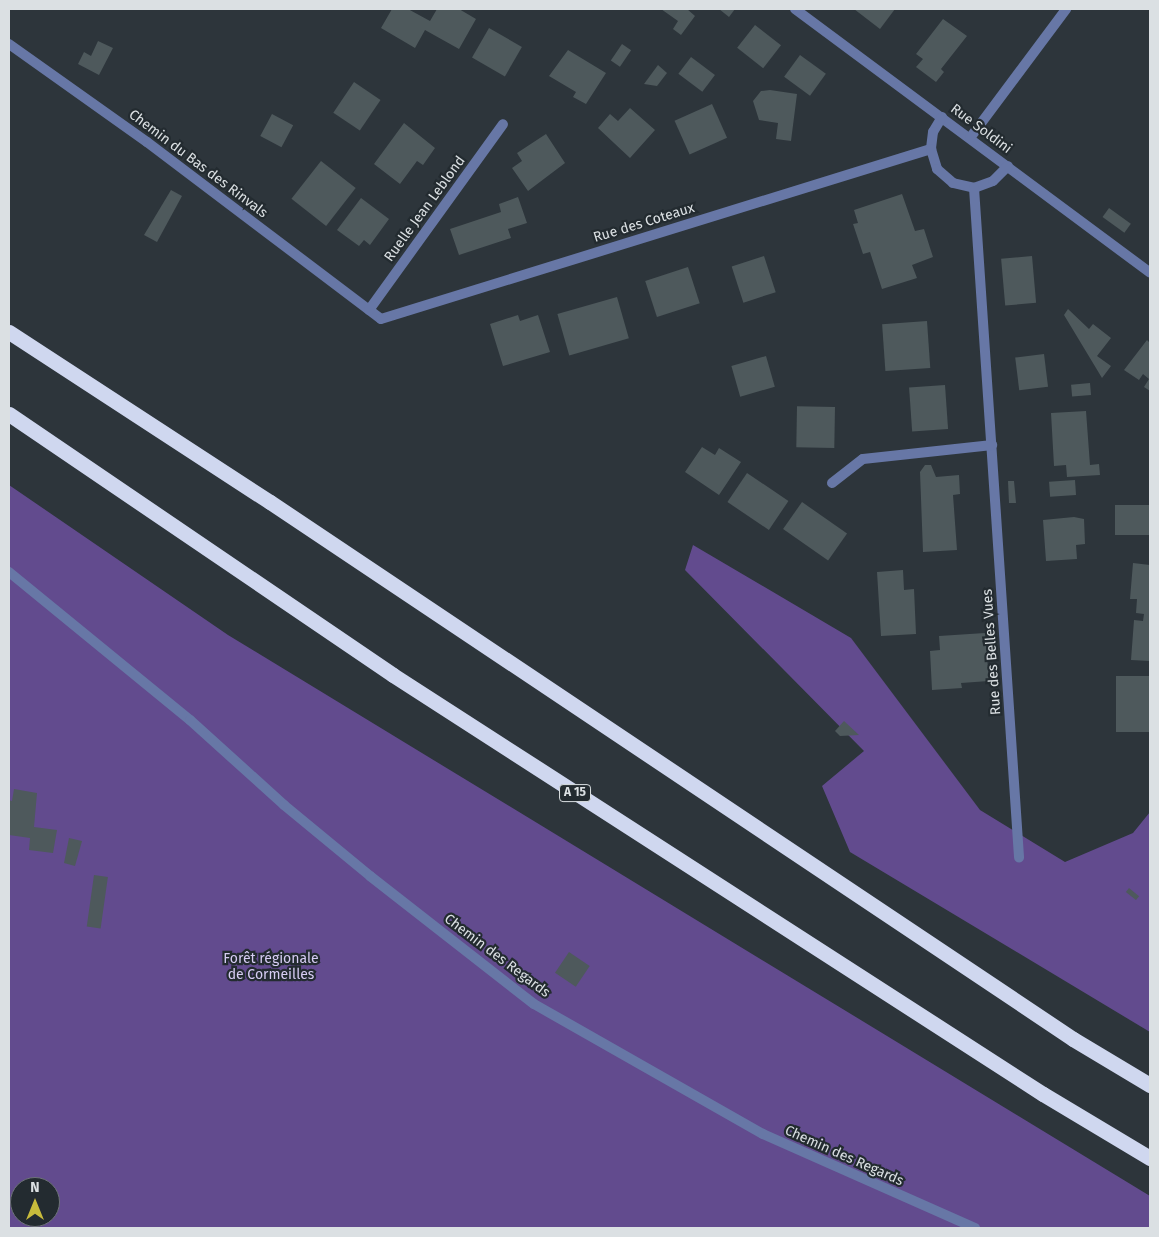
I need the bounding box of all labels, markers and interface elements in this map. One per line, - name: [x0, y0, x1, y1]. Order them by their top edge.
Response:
- street label: Rue Soldini: [947, 101, 1015, 157]
- street label: Chemin du Bas des Rinvals: [125, 106, 271, 222]
- street label: Ruelle Jean Leblond: [381, 153, 469, 265]
- street label: Rue des Coteaux: [591, 200, 697, 246]
- street label: Rue des Belles Vues: [979, 588, 1005, 716]
- road number: A 15: [559, 784, 591, 802]
- street label: Chemin des Regards: [441, 911, 553, 1001]
- park label: Forêt régionale de Cormeilles: [223, 951, 319, 984]
- street label: Chemin des Regards: [782, 1122, 906, 1190]
- north arrow: [10, 1177, 60, 1227]
- text: N: [30, 1179, 40, 1196]

